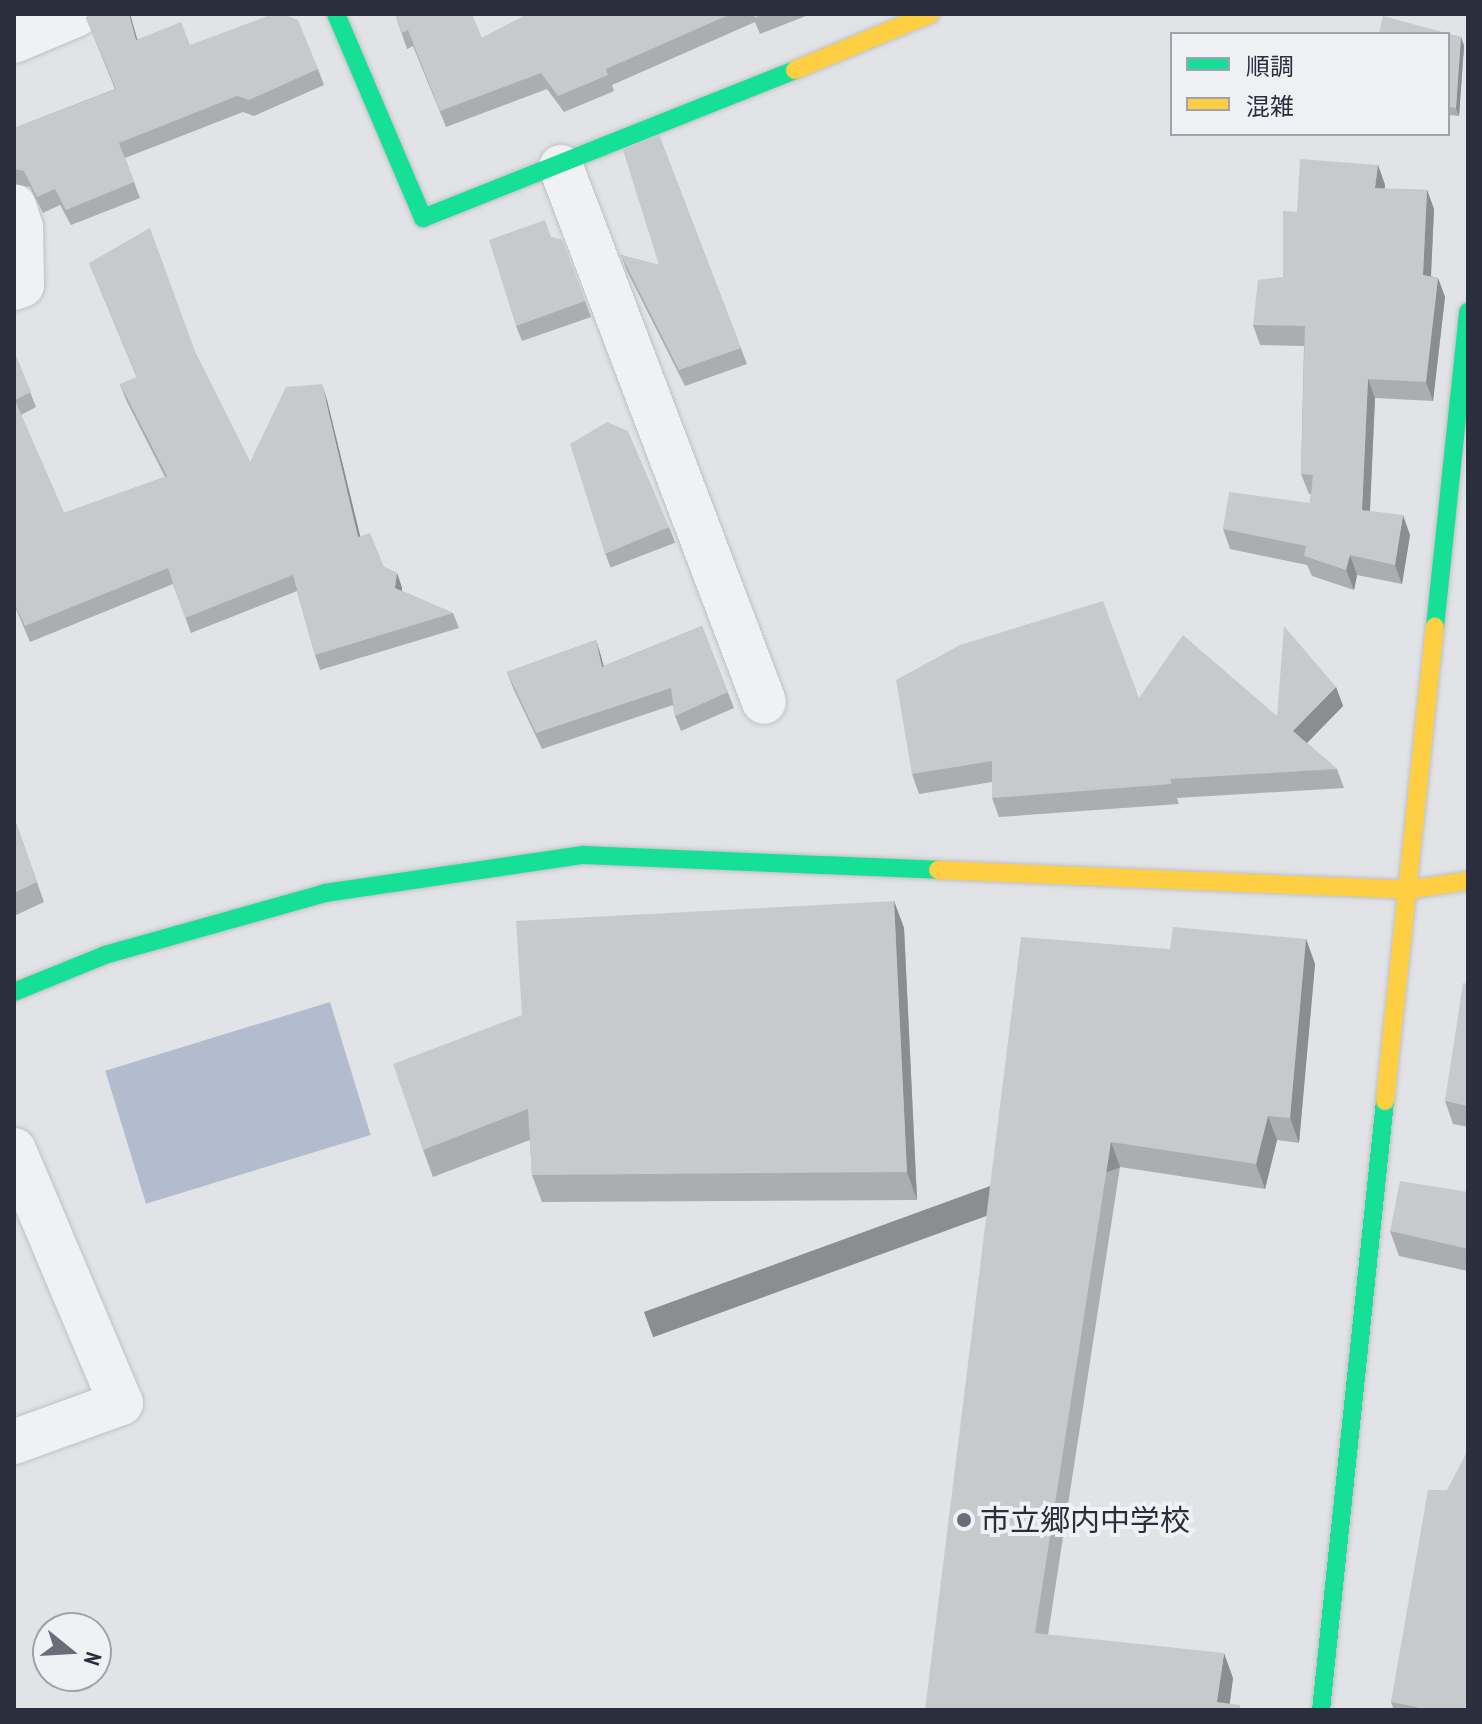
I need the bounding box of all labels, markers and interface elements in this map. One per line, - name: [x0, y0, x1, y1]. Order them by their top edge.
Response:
- legend: [1170, 32, 1450, 136]
- text: 順調: [1246, 51, 1294, 82]
- text: 混雑: [1246, 91, 1294, 122]
- place label: 市立郷内中学校: [980, 1502, 1190, 1538]
- marker: 市立郷内中学校: [955, 1511, 973, 1529]
- north arrow: [32, 1612, 112, 1692]
- text: N: [78, 1649, 108, 1669]

